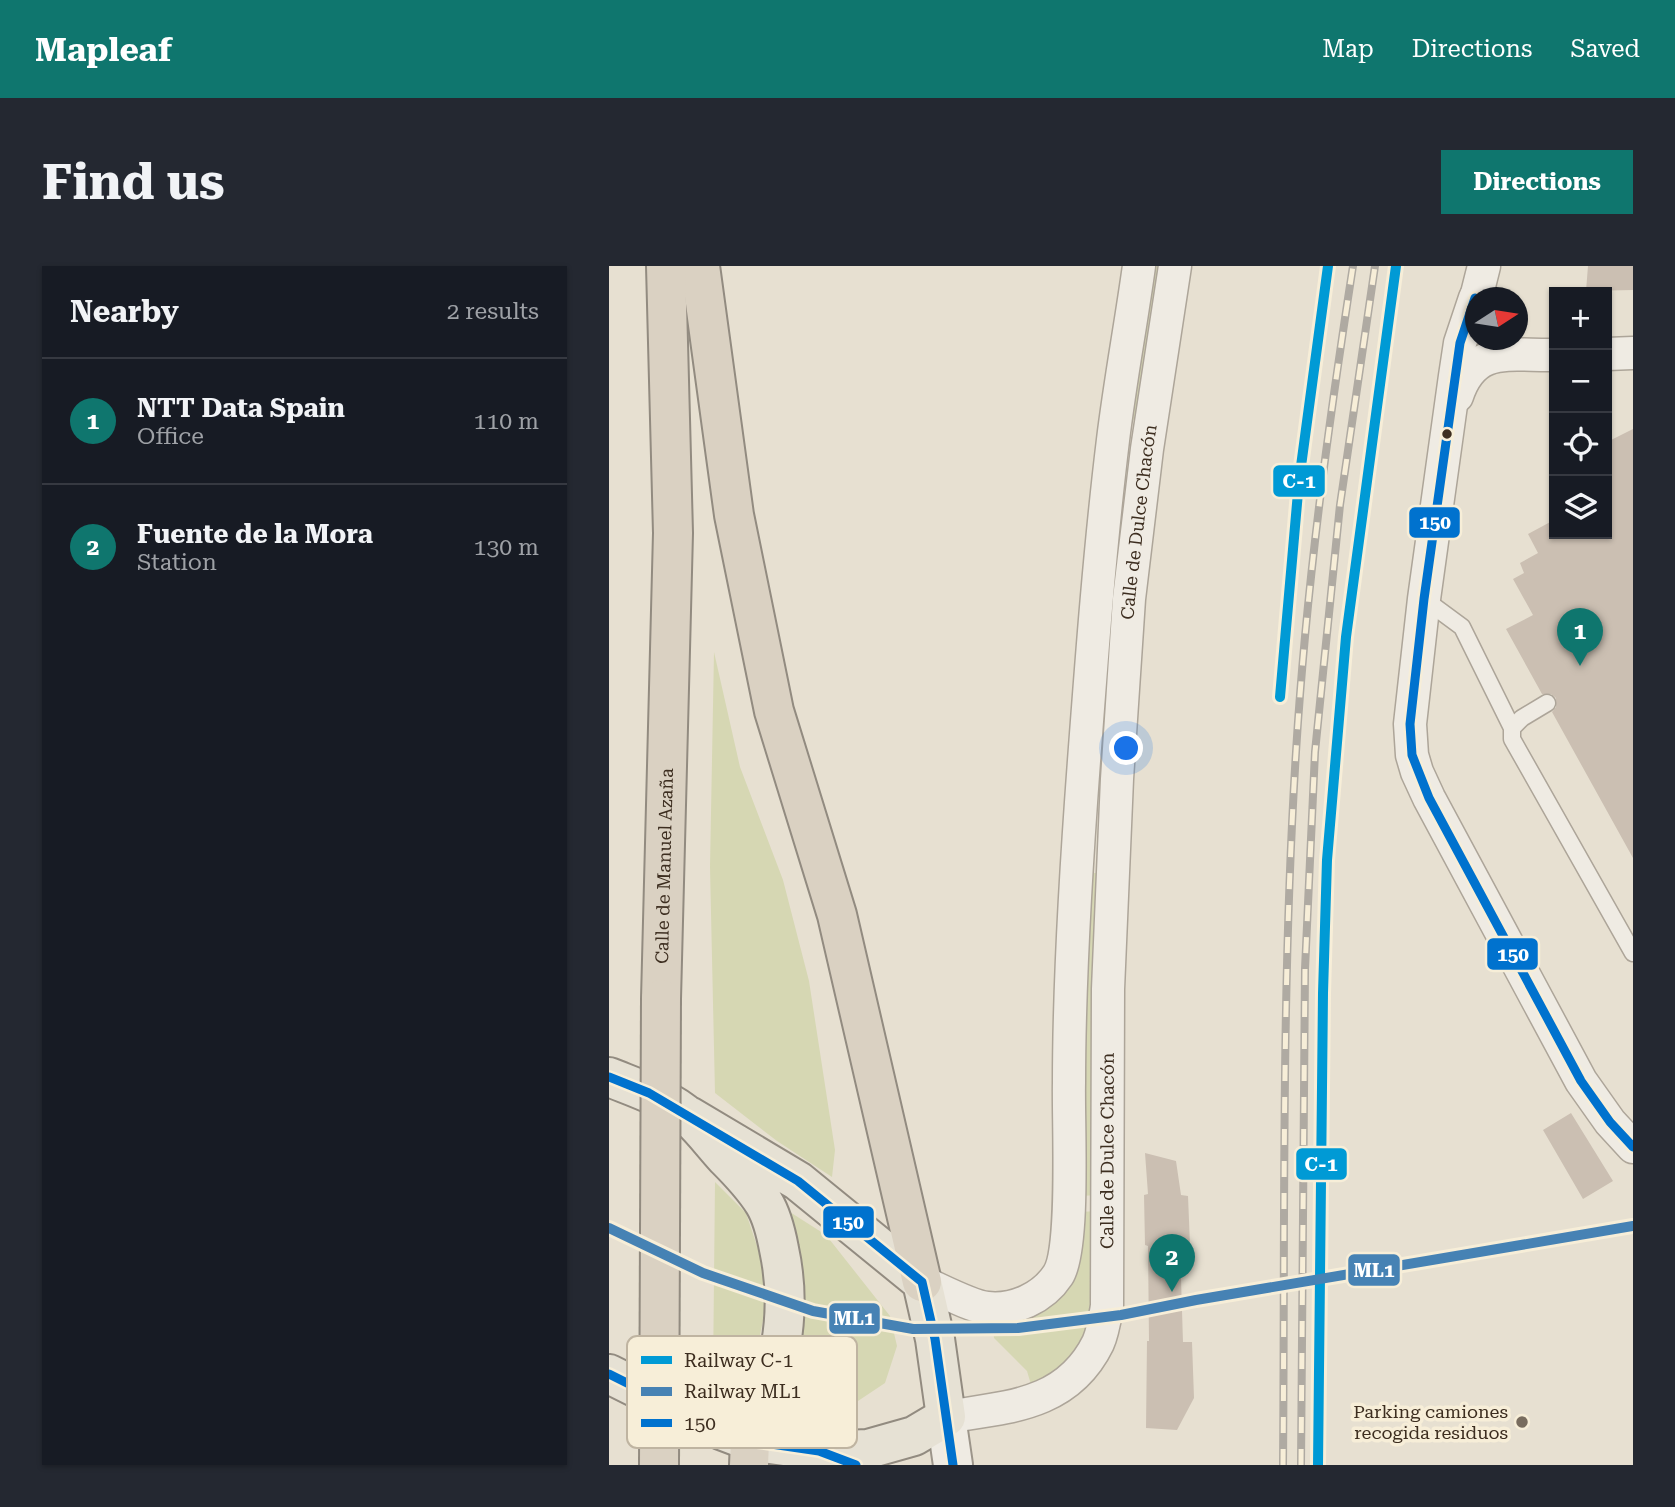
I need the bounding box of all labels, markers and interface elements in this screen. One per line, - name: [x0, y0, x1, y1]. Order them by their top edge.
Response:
- text: Mapleaf: [35, 30, 172, 69]
- text: Map: [1322, 35, 1374, 63]
- text: Directions: [1412, 35, 1532, 63]
- text: Saved: [1570, 35, 1640, 63]
- button: Directions: [1441, 150, 1633, 214]
- text: Find us: [42, 154, 225, 211]
- north arrow: [1465, 287, 1528, 350]
- map controls: [1549, 287, 1612, 539]
- button: +: [1549, 287, 1612, 350]
- text: Nearby: [70, 294, 179, 329]
- text: 2 results: [447, 298, 539, 325]
- button: −: [1549, 350, 1612, 413]
- text: NTT Data Spain: [137, 393, 345, 423]
- text: 1: [87, 408, 99, 435]
- text: 110 m: [474, 408, 539, 435]
- button: locate: [1549, 413, 1612, 476]
- text: Office: [137, 423, 204, 450]
- street label: Calle de Dulce Chacón: [1117, 423, 1161, 620]
- unlabelled marker: [1440, 427, 1454, 441]
- line badge: C-1: [1272, 464, 1326, 498]
- text: C-1: [1282, 470, 1316, 493]
- button: layers: [1549, 476, 1612, 539]
- line badge: 150: [1408, 506, 1461, 539]
- text: 150: [1419, 511, 1451, 534]
- text: Fuente de la Mora: [137, 519, 373, 549]
- text: 2: [87, 534, 99, 561]
- text: 130 m: [474, 534, 539, 561]
- text: Station: [137, 549, 217, 576]
- pin: 1: [1557, 608, 1603, 666]
- your location: [1109, 731, 1143, 765]
- street label: Calle de Manuel Azaña: [651, 768, 677, 964]
- line badge: 150: [1486, 937, 1539, 971]
- text: 150: [1497, 943, 1529, 966]
- street label: Calle de Dulce Chacón: [1096, 1052, 1118, 1249]
- line badge: C-1: [1295, 1147, 1348, 1181]
- text: C-1: [1304, 1153, 1338, 1176]
- line badge: 150: [822, 1205, 875, 1239]
- text: 150: [832, 1211, 864, 1234]
- pin: 2: [1149, 1234, 1195, 1292]
- line badge: ML1: [1347, 1253, 1401, 1287]
- text: ML1: [1353, 1259, 1395, 1282]
- line badge: ML1: [828, 1302, 881, 1335]
- text: ML1: [833, 1307, 875, 1330]
- legend: [627, 1336, 857, 1448]
- text: Railway C-1: [684, 1349, 793, 1372]
- text: Railway ML1: [684, 1380, 801, 1403]
- place label: Parking camiones recogida residuos: [1353, 1401, 1508, 1443]
- text: 150: [684, 1412, 716, 1435]
- marker: Parking camiones recogida residuos: [1514, 1414, 1530, 1430]

